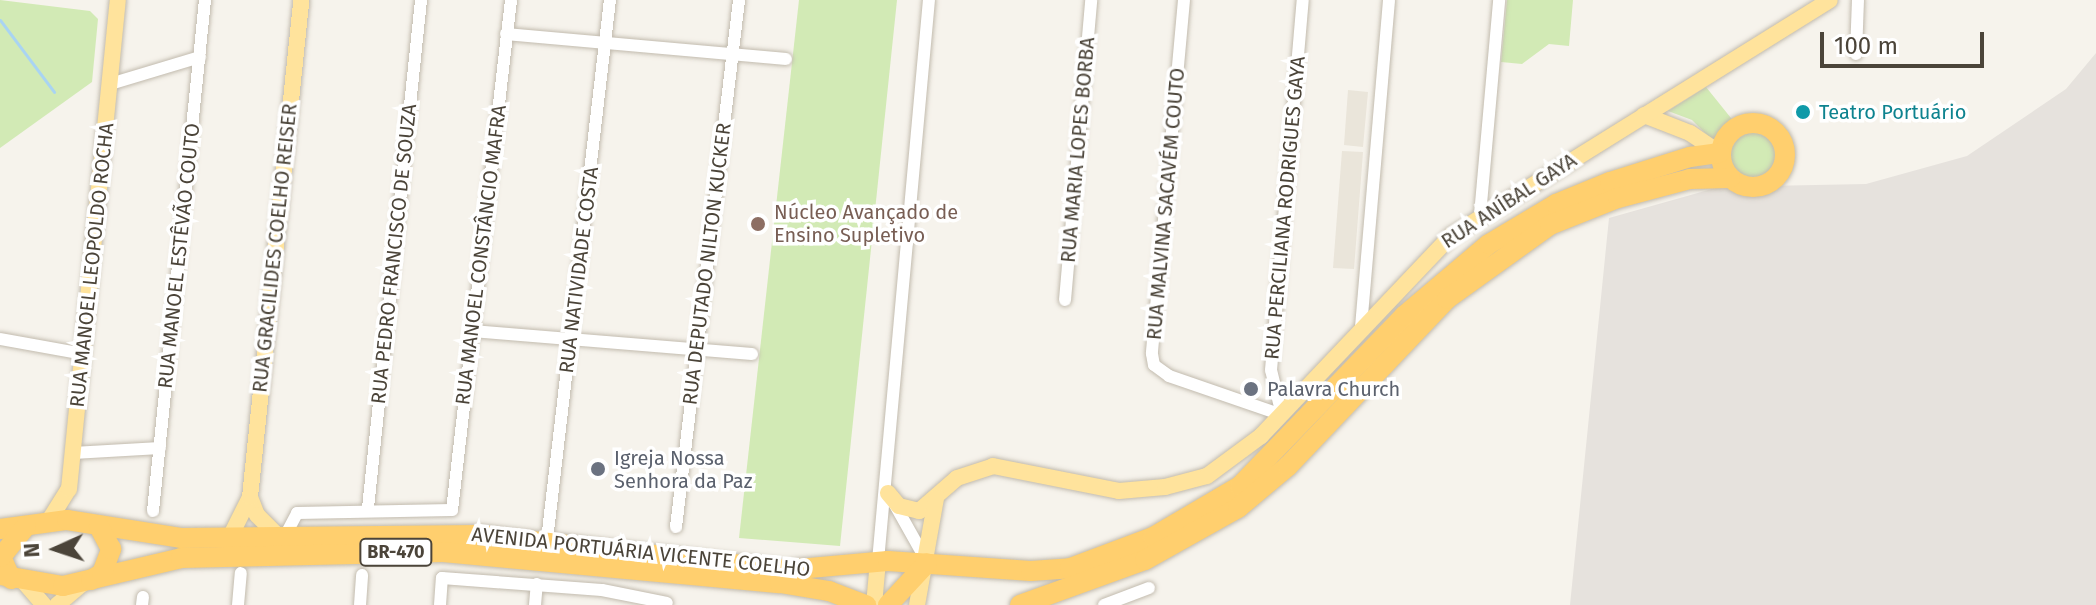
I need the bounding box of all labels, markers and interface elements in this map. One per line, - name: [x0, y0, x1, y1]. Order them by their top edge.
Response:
- scale bar: [1824, 16, 1988, 66]
- text: 100 m: [1834, 32, 1898, 60]
- street label: RUA MARIA LOPES BORBA: [1056, 36, 1100, 264]
- street label: RUA PERCILIANA RODRIGUES GAYA: [1260, 55, 1310, 361]
- street label: RUA MALVINA SACAVÉM COUTO: [1142, 67, 1190, 341]
- place label: Teatro Portuário: [1819, 100, 1966, 124]
- street label: RUA GRACILIDES COELHO REISER: [248, 102, 302, 394]
- street label: RUA PEDRO FRANCISCO DE SOUZA: [366, 103, 422, 405]
- marker: Teatro Portuário: [1794, 103, 1812, 121]
- street label: RUA MANOEL CONSTÂNCIO MAFRA: [451, 104, 511, 406]
- street label: RUA MANOEL LEOPOLDO ROCHA: [65, 122, 119, 408]
- street label: RUA MANOEL ESTÊVÃO COUTO: [153, 122, 205, 390]
- street label: RUA DEPUTADO NILTON KUCKER: [678, 122, 736, 406]
- street label: RUA ANÍBAL GAYA: [1437, 148, 1581, 254]
- street label: RUA NATIVIDADE COSTA: [554, 165, 604, 375]
- place label: Núcleo Avançado de Ensino Supletivo: [774, 200, 958, 247]
- marker: Núcleo Avançado de Ensino Supletivo: [749, 215, 767, 233]
- place label: Palavra Church: [1267, 377, 1400, 401]
- marker: Palavra Church: [1242, 380, 1260, 398]
- place label: Igreja Nossa Senhora da Paz: [614, 446, 752, 493]
- marker: Igreja Nossa Senhora da Paz: [589, 460, 607, 478]
- north arrow: [16, 509, 96, 589]
- street label: AVENIDA PORTUÁRIA VICENTE COELHO: [470, 522, 812, 582]
- road number: BR-470: [358, 538, 434, 566]
- text: N: [18, 542, 45, 558]

